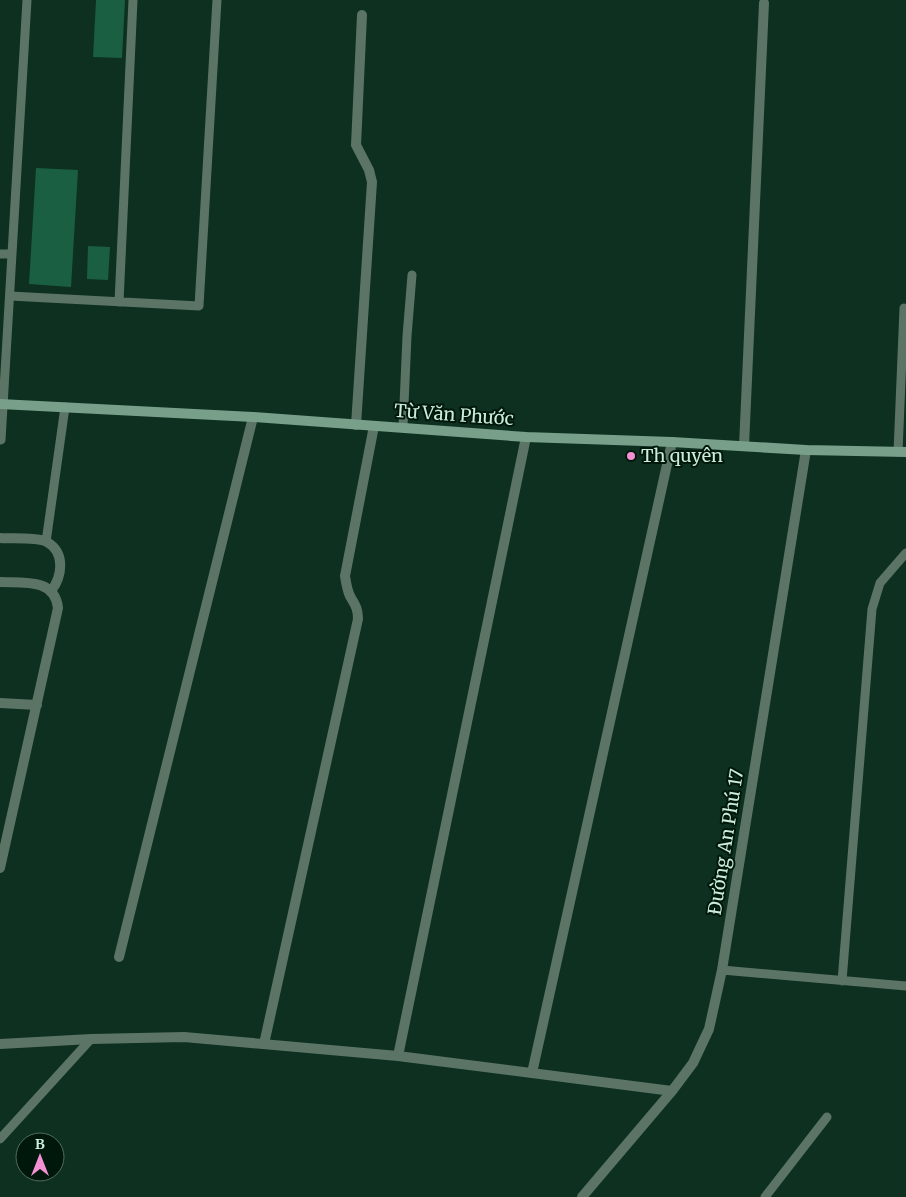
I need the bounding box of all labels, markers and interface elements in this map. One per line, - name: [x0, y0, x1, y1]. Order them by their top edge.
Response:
- street label: Từ Văn Phước: [393, 399, 515, 430]
- place label: Th quyên: [641, 444, 723, 467]
- marker: Th quyên: [625, 450, 637, 462]
- street label: Đường An Phú 17: [703, 767, 748, 917]
- north arrow: [15, 1132, 65, 1182]
- text: B: [35, 1135, 45, 1153]

